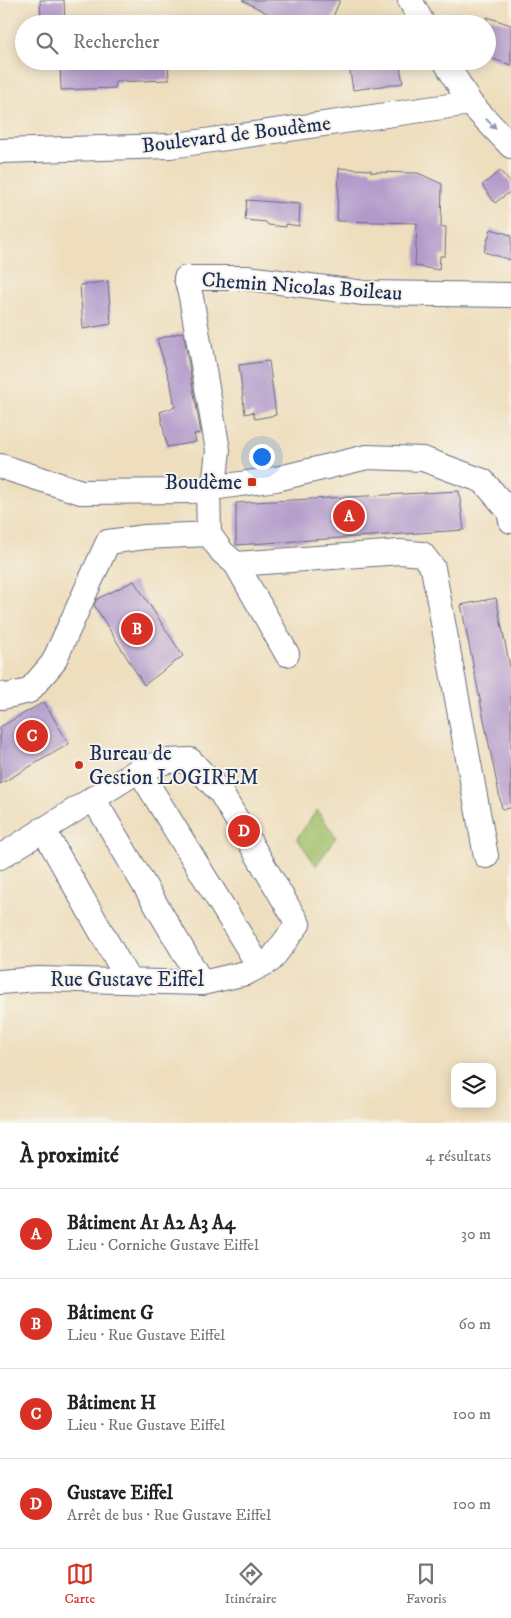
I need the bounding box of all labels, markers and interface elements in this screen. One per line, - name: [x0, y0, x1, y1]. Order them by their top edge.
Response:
- search box: [15, 15, 496, 70]
- icon: search: [33, 29, 61, 57]
- text: Rechercher: [73, 31, 159, 54]
- street label: Boulevard de Boudème: [140, 110, 332, 159]
- one-way arrow: [485, 118, 497, 130]
- street label: Chemin Nicolas Boileau: [201, 267, 403, 307]
- your location: [249, 444, 275, 470]
- place label: Boudème: [165, 470, 242, 496]
- marker: Boudème: [246, 476, 258, 488]
- pin: A: [333, 497, 365, 535]
- pin: B: [121, 610, 153, 648]
- pin: C: [16, 717, 48, 755]
- place label: Bureau de Gestion LOGIREM: [89, 741, 259, 791]
- marker: Bureau de Gestion LOGIREM: [73, 759, 85, 771]
- pin: D: [228, 812, 260, 850]
- street label: Rue Gustave Eiffel: [50, 967, 205, 993]
- map controls: [451, 1063, 496, 1108]
- button: layers: [451, 1063, 496, 1108]
- text: À proximité: [20, 1143, 119, 1169]
- text: 4 résultats: [426, 1146, 491, 1166]
- text: Bâtiment A1 A2 A3 A4: [67, 1212, 235, 1235]
- text: A: [31, 1224, 41, 1244]
- text: 30 m: [461, 1224, 491, 1244]
- text: Lieu · Corniche Gustave Eiffel: [67, 1235, 259, 1255]
- text: Bâtiment G: [67, 1302, 153, 1325]
- text: B: [31, 1314, 41, 1334]
- text: 60 m: [459, 1314, 491, 1334]
- text: Lieu · Rue Gustave Eiffel: [67, 1325, 225, 1345]
- text: Bâtiment H: [67, 1392, 156, 1415]
- text: C: [31, 1404, 41, 1424]
- text: 100 m: [453, 1404, 491, 1424]
- text: Lieu · Rue Gustave Eiffel: [67, 1415, 225, 1435]
- text: Gustave Eiffel: [67, 1482, 173, 1505]
- text: D: [30, 1494, 42, 1514]
- text: 100 m: [453, 1494, 491, 1514]
- text: Arrêt de bus · Rue Gustave Eiffel: [67, 1505, 271, 1525]
- tab: Carte: [65, 1560, 95, 1608]
- tab: Itinéraire: [224, 1560, 277, 1608]
- tab: Favoris: [406, 1560, 446, 1608]

